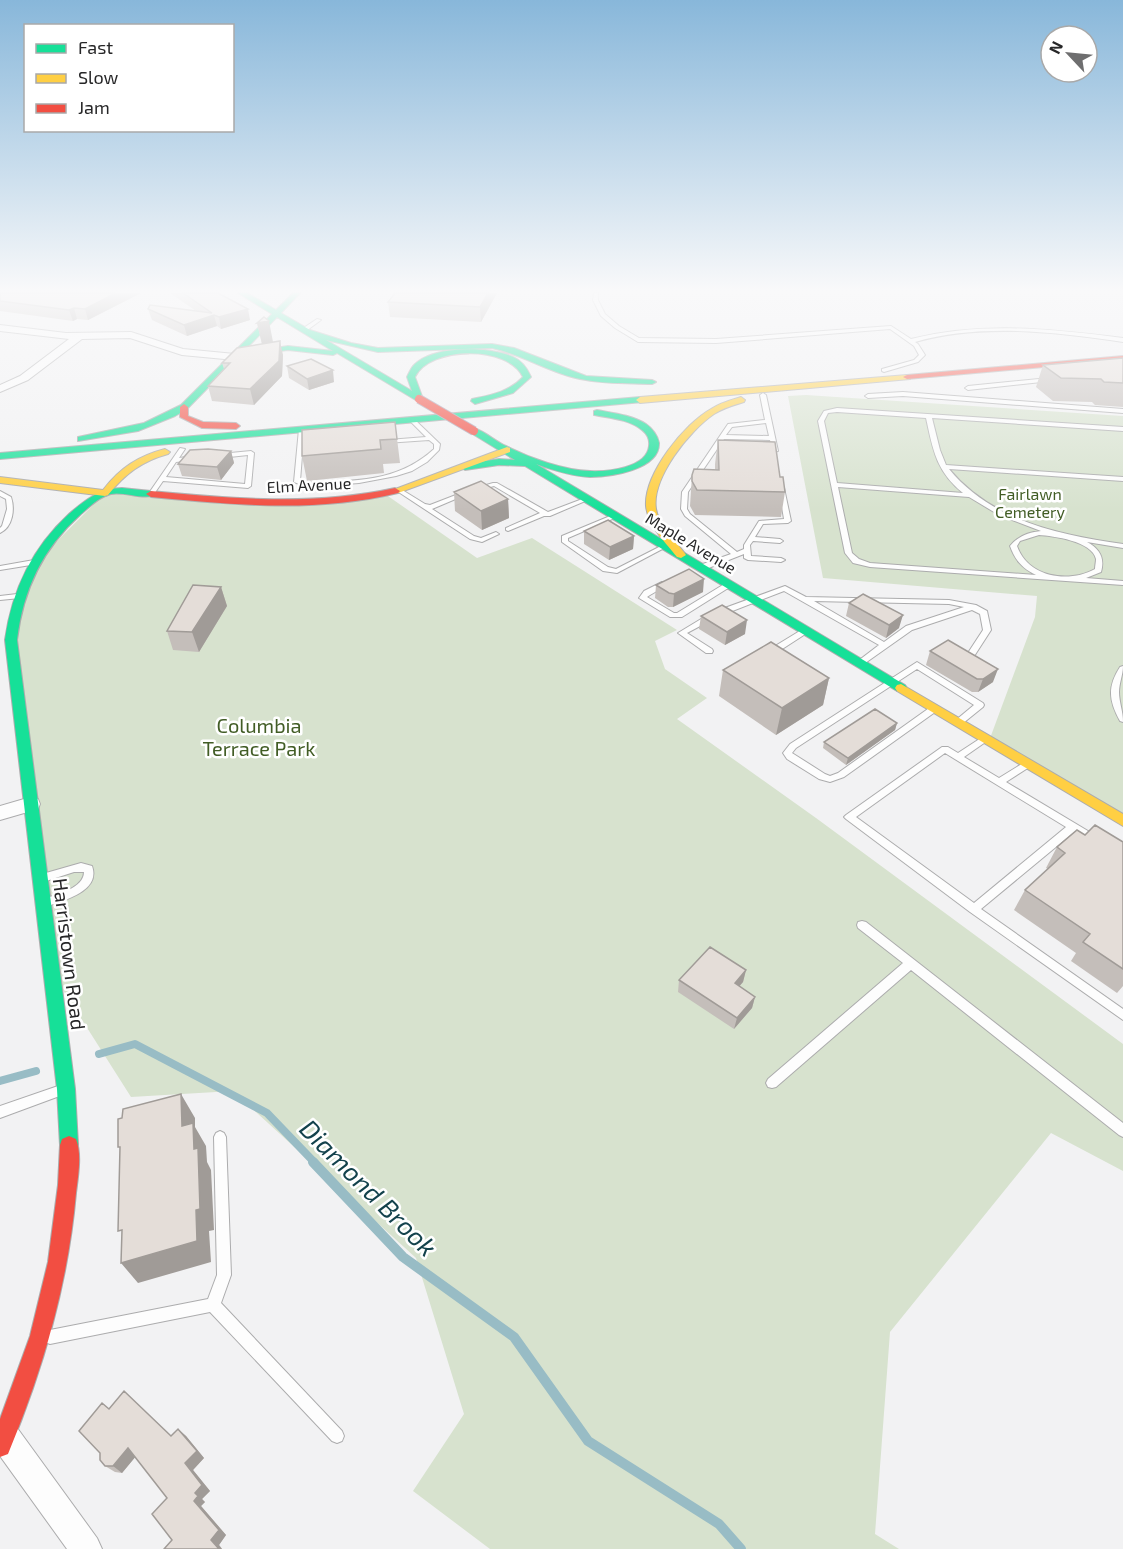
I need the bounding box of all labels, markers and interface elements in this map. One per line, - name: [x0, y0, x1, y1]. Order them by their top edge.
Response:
- legend: [24, 24, 234, 132]
- north arrow: [1039, 24, 1099, 84]
- text: Fast: [78, 36, 113, 58]
- text: N: [1044, 38, 1066, 57]
- text: Slow: [78, 66, 119, 88]
- text: Jam: [78, 96, 110, 118]
- street label: Elm Avenue: [266, 473, 352, 496]
- park label: Fairlawn Cemetery: [995, 484, 1065, 521]
- street label: Maple Avenue: [643, 508, 740, 577]
- park label: Columbia Terrace Park: [203, 713, 315, 760]
- street label: Harristown Road: [49, 876, 91, 1031]
- water label: Diamond Brook: [294, 1112, 444, 1262]

